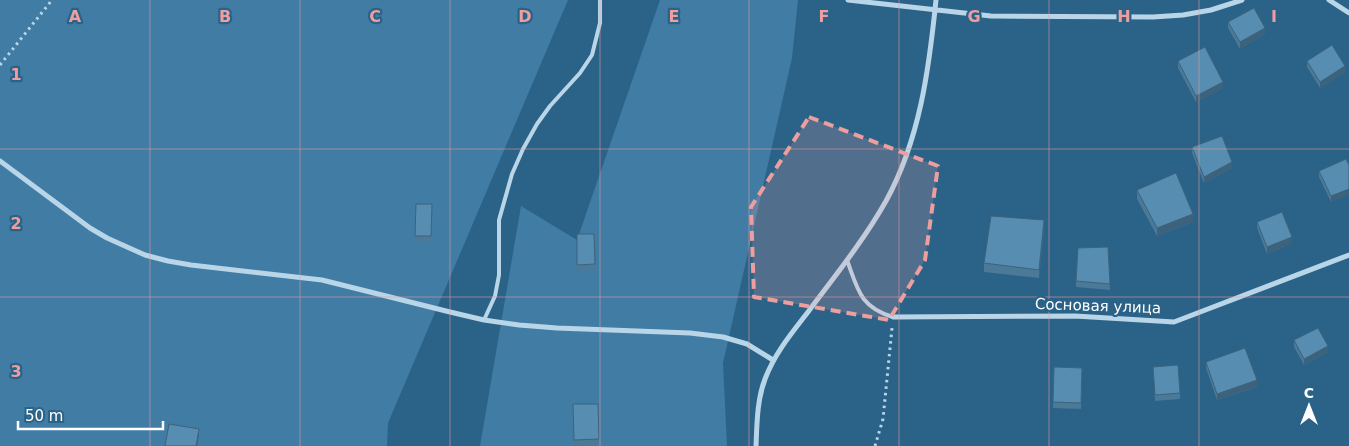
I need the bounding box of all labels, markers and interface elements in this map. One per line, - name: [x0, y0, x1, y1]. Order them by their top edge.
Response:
- text: A: [69, 7, 82, 26]
- text: B: [219, 7, 231, 26]
- text: C: [369, 7, 381, 26]
- text: D: [518, 7, 532, 26]
- text: E: [669, 7, 679, 26]
- text: F: [819, 7, 829, 26]
- text: G: [967, 7, 981, 26]
- text: H: [1117, 7, 1131, 26]
- text: I: [1271, 7, 1277, 26]
- text: 1: [10, 65, 22, 84]
- text: 2: [10, 214, 22, 233]
- street label: Сосновая улица: [1035, 295, 1161, 317]
- text: 3: [10, 362, 22, 381]
- north arrow: [1284, 381, 1334, 431]
- text: С: [1304, 385, 1314, 401]
- scale bar: [18, 398, 162, 430]
- text: 50 m: [25, 407, 63, 425]

